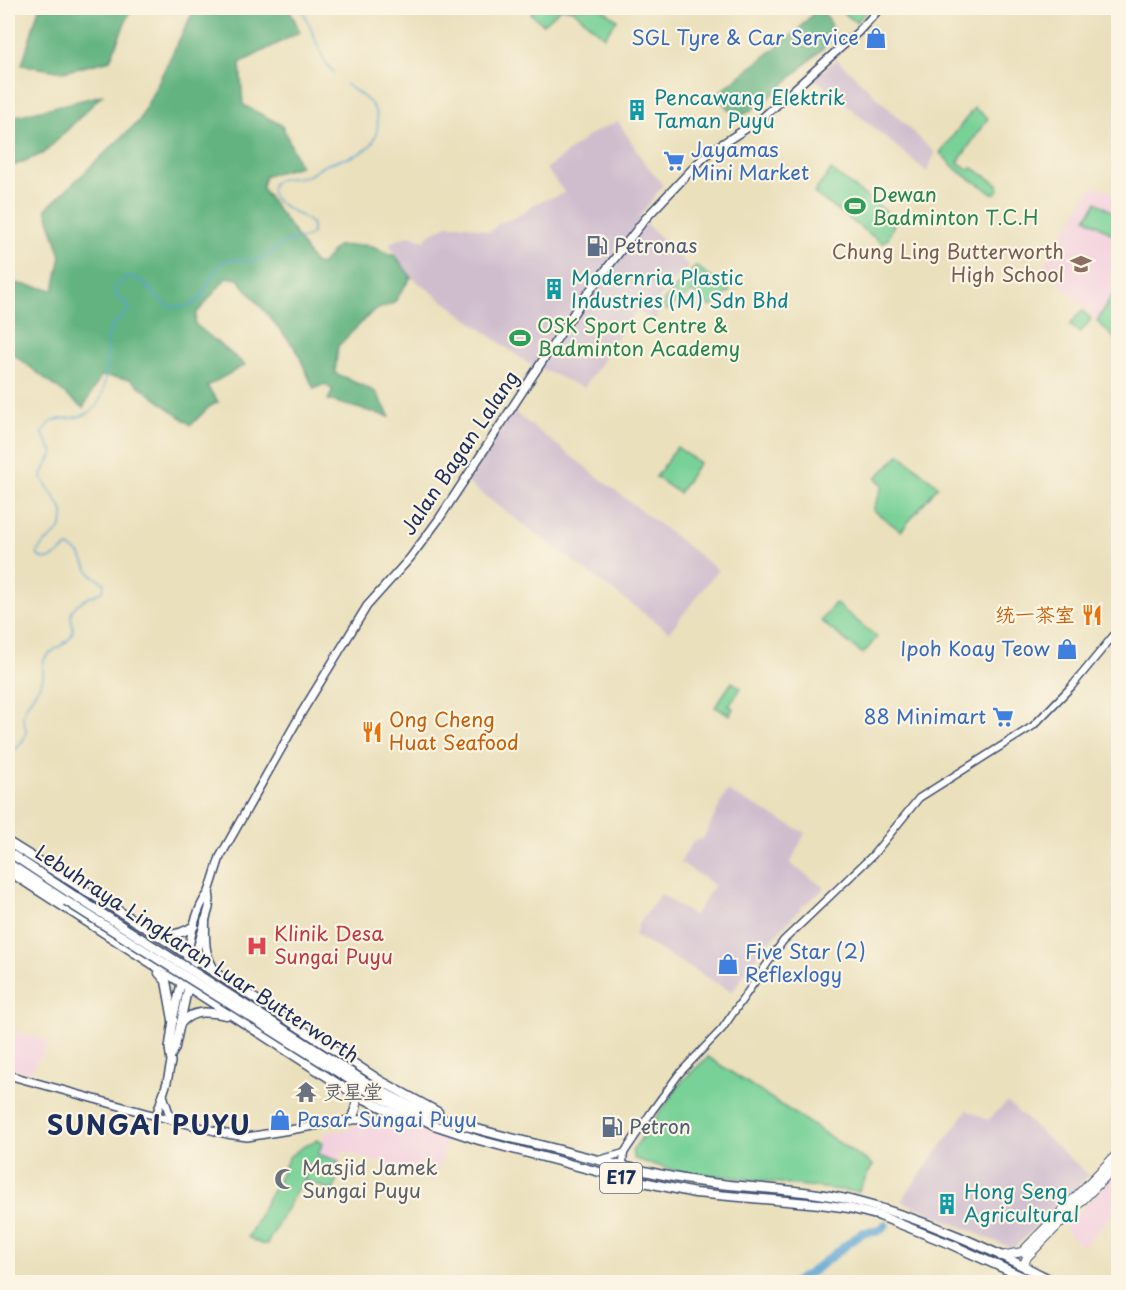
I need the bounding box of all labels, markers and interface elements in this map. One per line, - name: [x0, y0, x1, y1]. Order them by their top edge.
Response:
- place label: SGL Tyre & Car Service: [631, 22, 859, 52]
- shop icon: SGL Tyre & Car Service: [864, 26, 888, 50]
- place label: Pencawang Elektrik Taman Puyu: [654, 82, 845, 135]
- building icon: Pencawang Elektrik Taman Puyu: [625, 98, 649, 122]
- place label: Jayamas Mini Market: [691, 134, 809, 187]
- supermarket icon: Jayamas Mini Market: [662, 149, 686, 173]
- place label: Dewan Badminton T.C.H: [872, 179, 1039, 232]
- sports icon: Dewan Badminton T.C.H: [843, 194, 867, 218]
- place label: Petronas: [614, 230, 697, 260]
- fuel station icon: Petronas: [585, 234, 609, 258]
- place label: Chung Ling Butterworth High School: [832, 236, 1064, 289]
- school or university icon: Chung Ling Butterworth High School: [1069, 252, 1093, 276]
- place label: Modernria Plastic Industries (M) Sdn Bhd: [571, 262, 789, 315]
- building icon: Modernria Plastic Industries (M) Sdn Bhd: [542, 277, 566, 301]
- place label: OSK Sport Centre & Badminton Academy: [537, 310, 740, 363]
- sports icon: OSK Sport Centre & Badminton Academy: [508, 326, 532, 350]
- street label: Jalan Bagan Lalang: [393, 364, 525, 541]
- place label: 统一茶室: [995, 599, 1075, 629]
- restaurant icon: 统一茶室: [1080, 603, 1104, 627]
- place label: Ipoh Koay Teow: [900, 633, 1051, 663]
- shop icon: Ipoh Koay Teow: [1055, 637, 1079, 661]
- place label: 88 Minimart: [864, 701, 986, 731]
- place label: Ong Cheng Huat Seafood: [389, 704, 519, 757]
- supermarket icon: 88 Minimart: [991, 705, 1015, 729]
- restaurant icon: Ong Cheng Huat Seafood: [360, 720, 384, 744]
- street label: Lebuhraya Lingkaran Luar Butterworth: [30, 837, 365, 1069]
- place label: Klinik Desa Sungai Puyu: [274, 918, 393, 971]
- hospital icon: Klinik Desa Sungai Puyu: [245, 934, 269, 958]
- place label: Five Star (2) Reflexlogy: [745, 936, 866, 989]
- shop icon: Five Star (2) Reflexlogy: [716, 952, 740, 976]
- place label: 灵星堂: [323, 1076, 383, 1106]
- temple icon: 灵星堂: [294, 1080, 318, 1104]
- place label: Pasar Sungai Puyu: [297, 1104, 477, 1134]
- district label: SUNGAI PUYU: [47, 1105, 251, 1144]
- shop icon: Pasar Sungai Puyu: [268, 1108, 292, 1132]
- place label: Petron: [629, 1111, 691, 1141]
- fuel station icon: Petron: [600, 1115, 624, 1139]
- place label: Masjid Jamek Sungai Puyu: [302, 1152, 438, 1205]
- road number: E17: [600, 1163, 642, 1193]
- mosque icon: Masjid Jamek Sungai Puyu: [273, 1167, 297, 1191]
- place label: Hong Seng Agricultural: [964, 1176, 1079, 1229]
- building icon: Hong Seng Agricultural: [935, 1192, 959, 1216]

